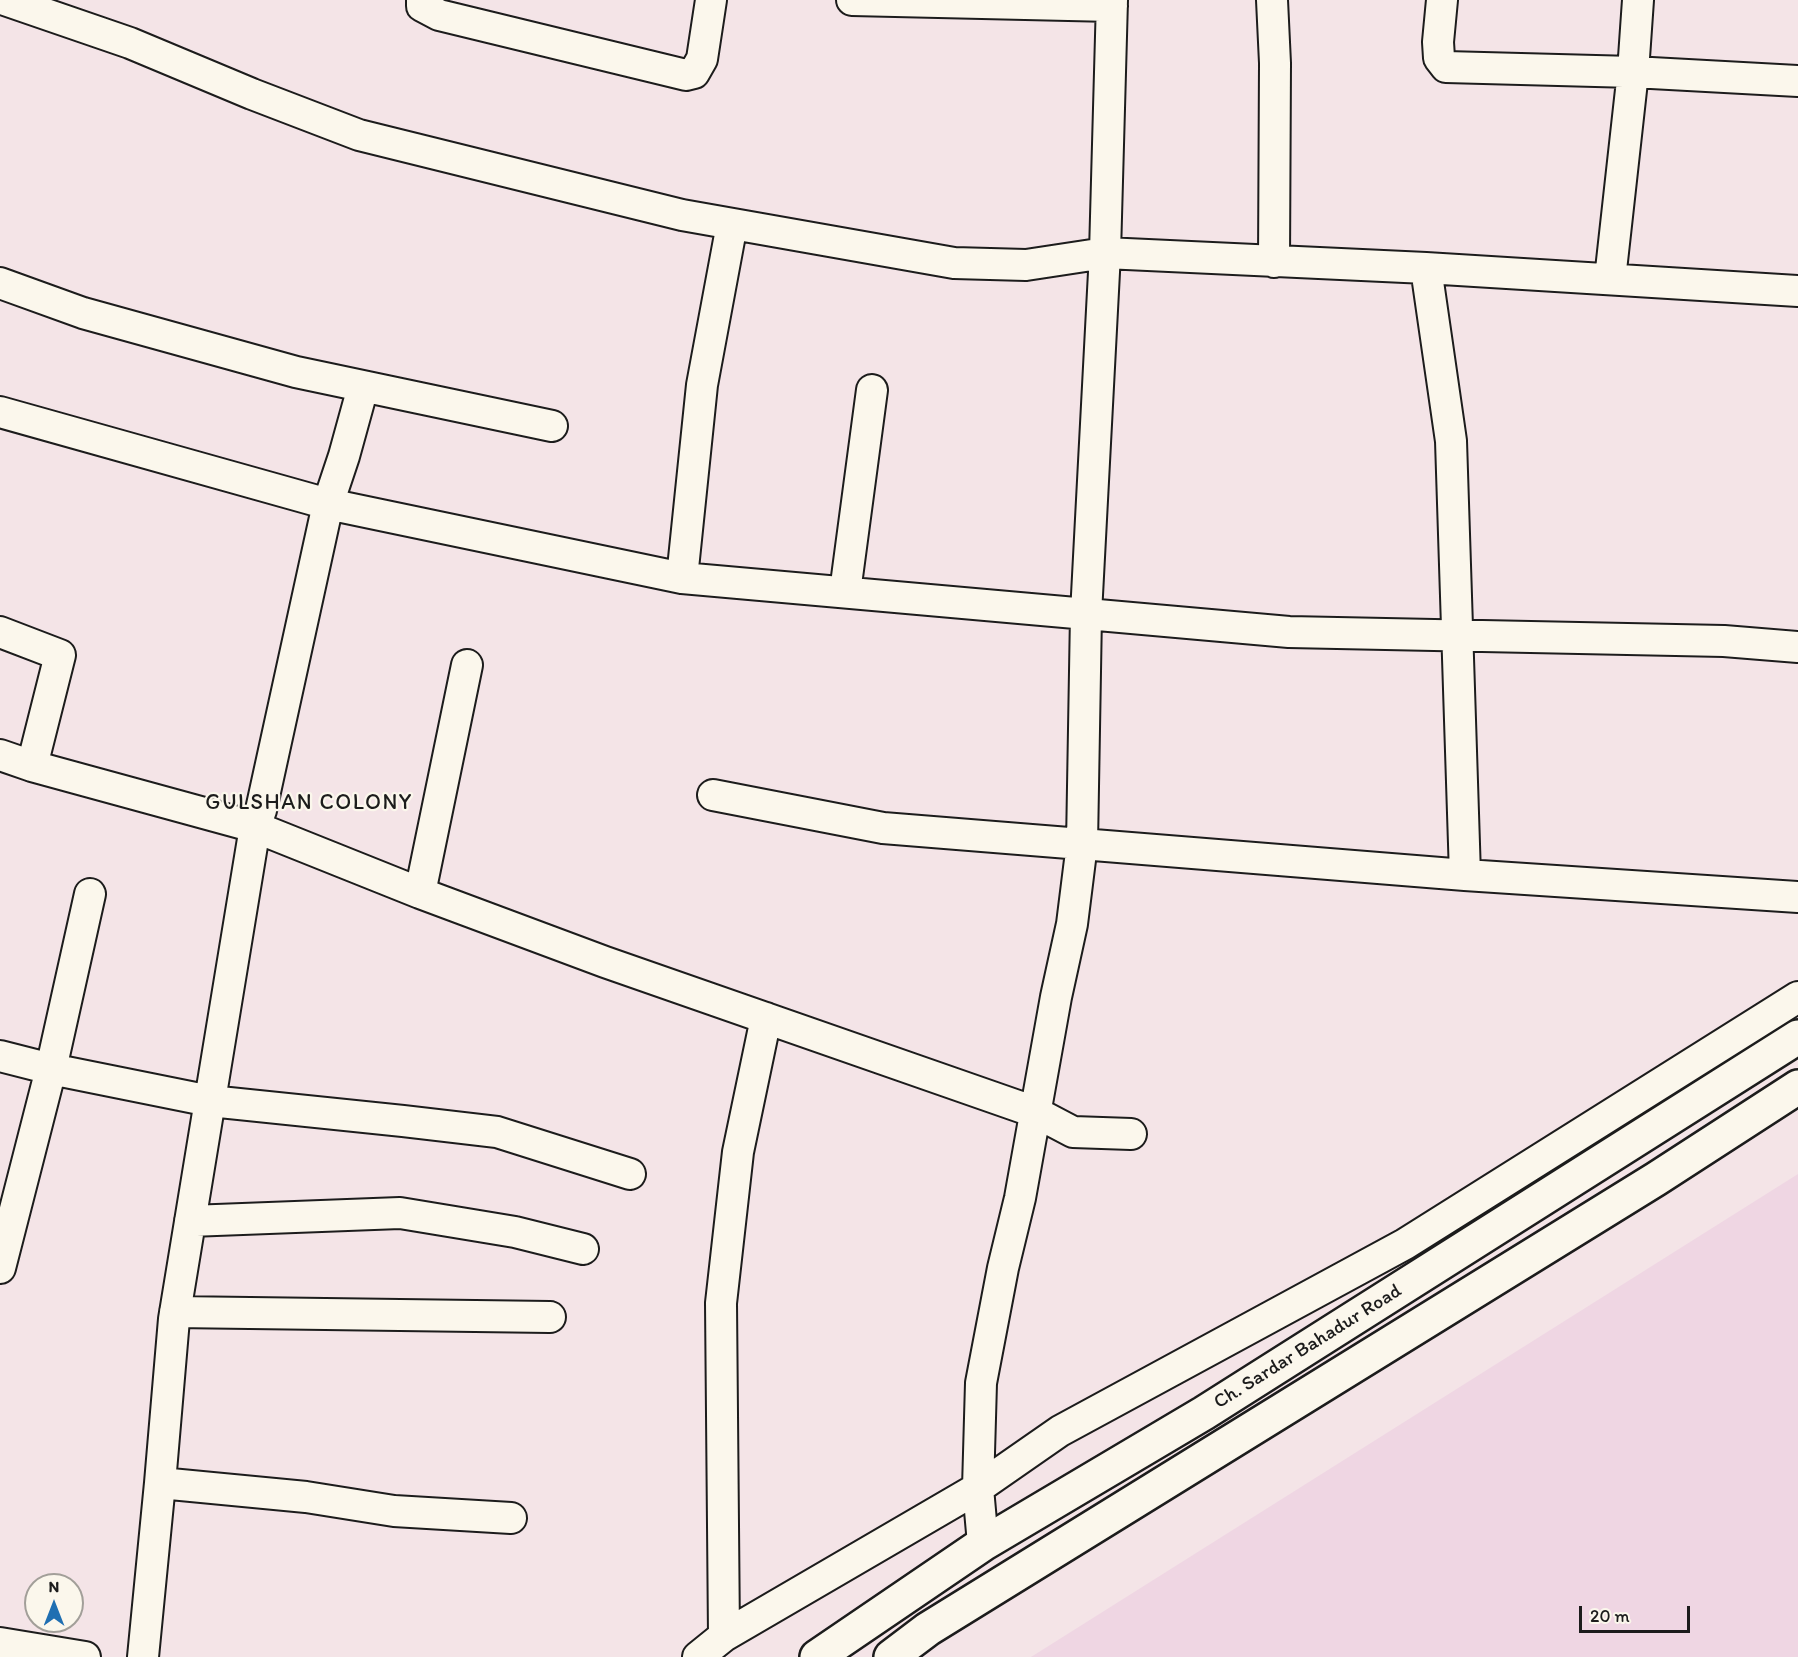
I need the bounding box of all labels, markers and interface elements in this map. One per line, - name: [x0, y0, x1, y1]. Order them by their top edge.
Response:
- district label: GULSHAN COLONY: [205, 790, 413, 816]
- street label: Ch. Sardar Bahadur Road: [1210, 1279, 1406, 1415]
- north arrow: [24, 1573, 84, 1633]
- text: N: [49, 1577, 59, 1596]
- scale bar: [1582, 1594, 1693, 1632]
- text: 20 m: [1590, 1605, 1630, 1627]

